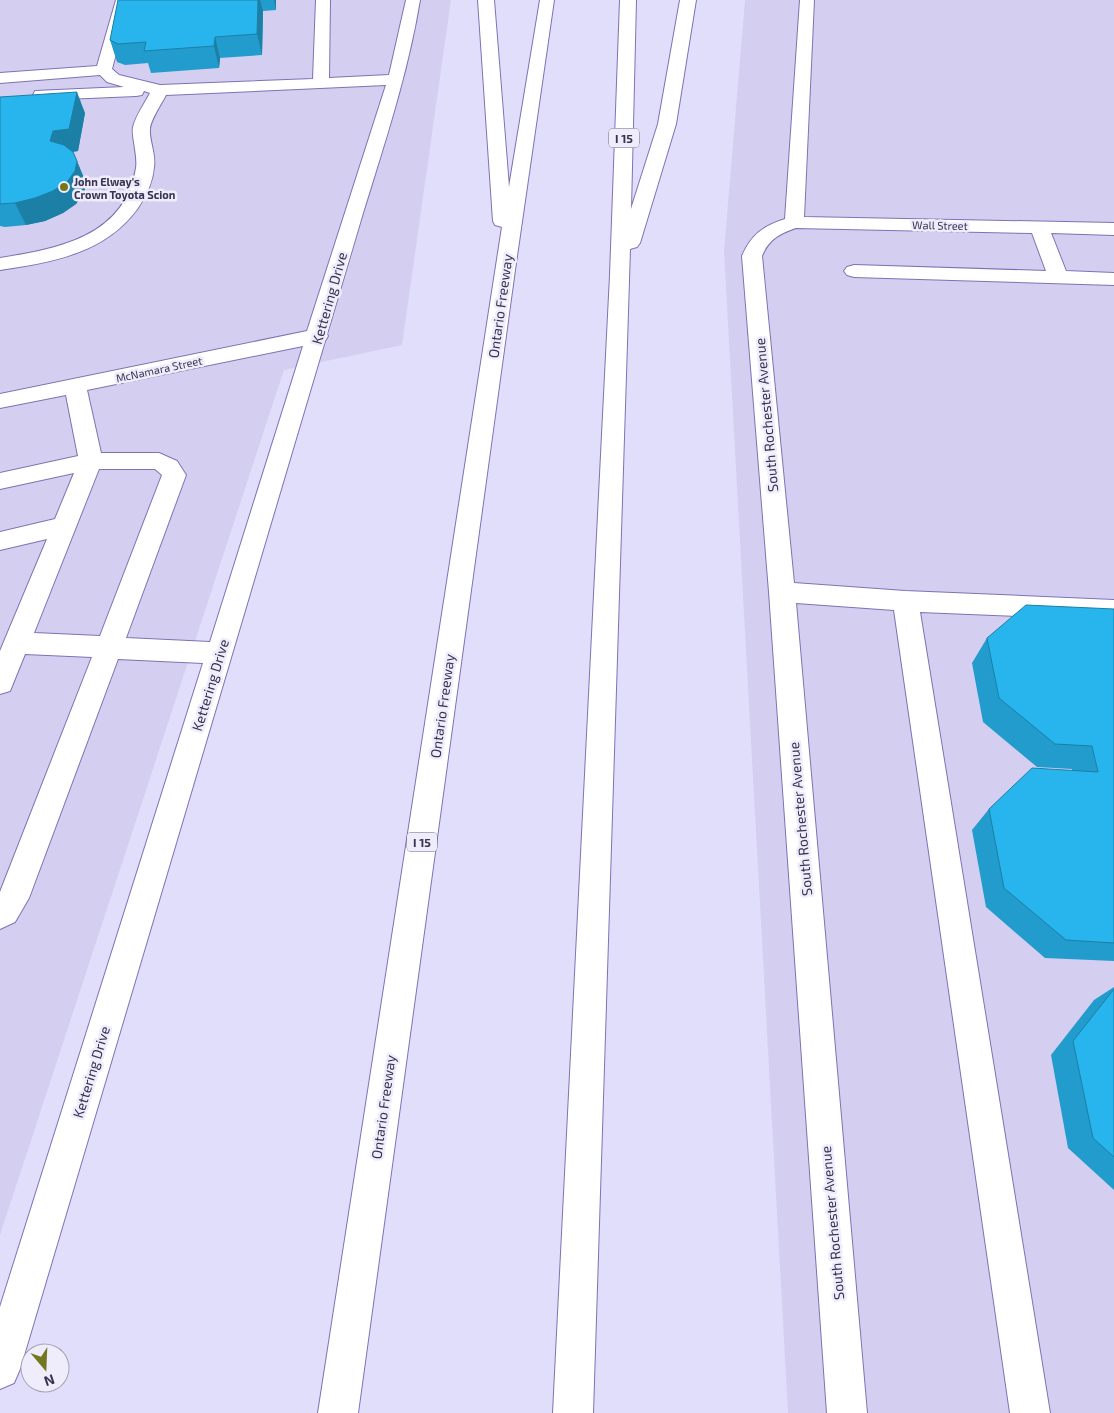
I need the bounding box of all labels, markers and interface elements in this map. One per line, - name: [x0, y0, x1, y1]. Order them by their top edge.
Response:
- road number: I 15: [609, 128, 639, 148]
- place label: John Elway's Crown Toyota Scion: [74, 175, 175, 202]
- marker: John Elway's Crown Toyota Scion: [58, 181, 70, 193]
- street label: Wall Street: [912, 218, 968, 232]
- street label: Kettering Drive: [308, 250, 350, 346]
- street label: Ontario Freeway: [484, 252, 516, 359]
- street label: South Rochester Avenue: [751, 337, 781, 493]
- street label: McNamara Street: [115, 353, 203, 385]
- street label: Kettering Drive: [188, 637, 232, 733]
- street label: Ontario Freeway: [426, 652, 458, 759]
- street label: South Rochester Avenue: [785, 741, 815, 897]
- road number: I 15: [407, 832, 437, 852]
- street label: Kettering Drive: [69, 1024, 113, 1120]
- street label: Ontario Freeway: [367, 1053, 399, 1160]
- street label: South Rochester Avenue: [817, 1145, 847, 1301]
- north arrow: [20, 1343, 70, 1393]
- text: N: [42, 1371, 57, 1390]

